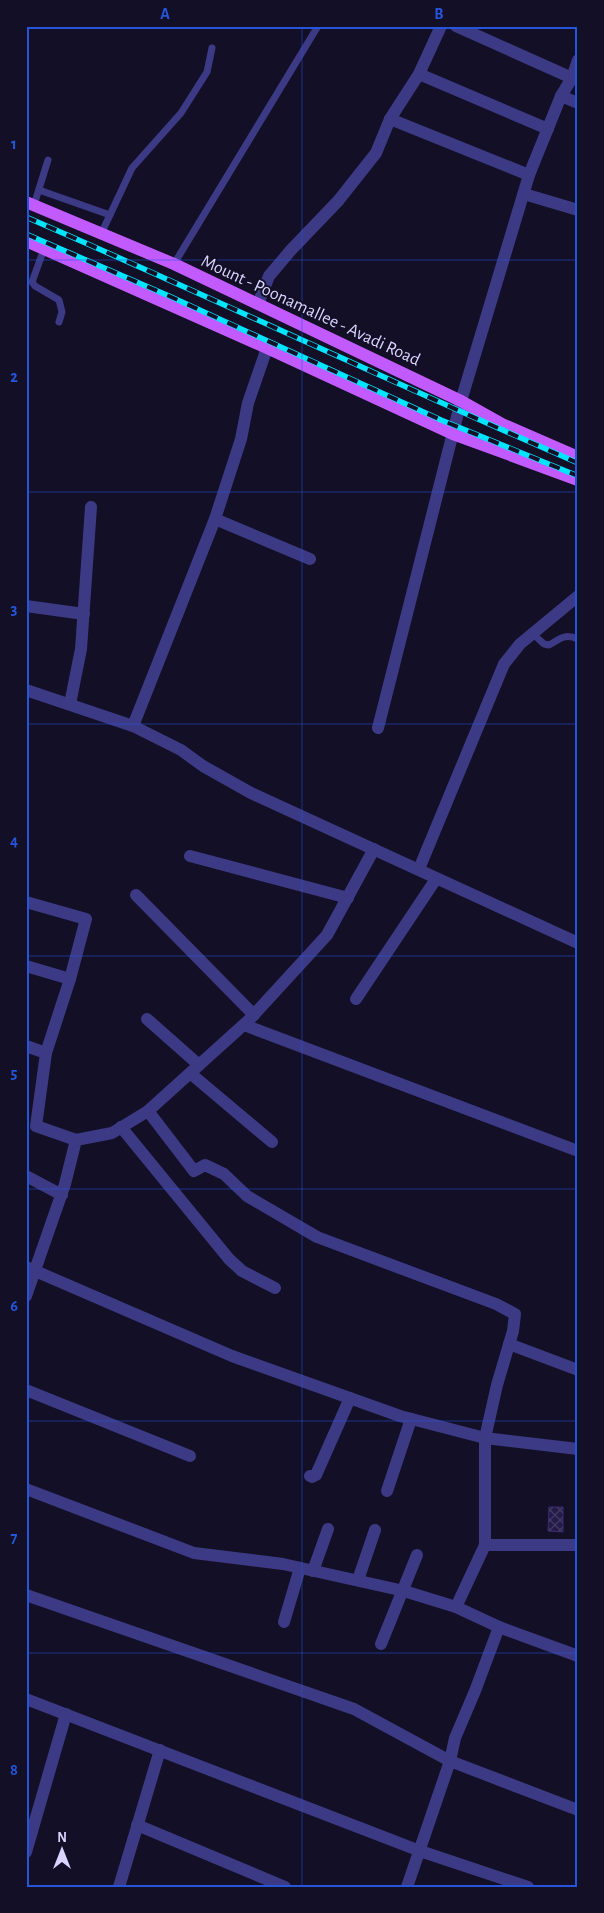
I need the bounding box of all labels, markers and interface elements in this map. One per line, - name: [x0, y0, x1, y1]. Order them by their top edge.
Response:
- text: A: [160, 6, 170, 22]
- text: B: [434, 6, 444, 22]
- text: 1: [11, 136, 17, 152]
- street label: Mount - Poonamallee - Avadi Road: [198, 252, 423, 370]
- text: 2: [10, 369, 18, 385]
- text: 3: [11, 601, 18, 617]
- text: 4: [10, 833, 18, 849]
- text: 5: [11, 1065, 18, 1081]
- text: 6: [10, 1298, 18, 1314]
- text: 7: [11, 1530, 18, 1546]
- text: 8: [10, 1762, 18, 1778]
- north arrow: [38, 1826, 88, 1876]
- text: N: [57, 1831, 67, 1845]

